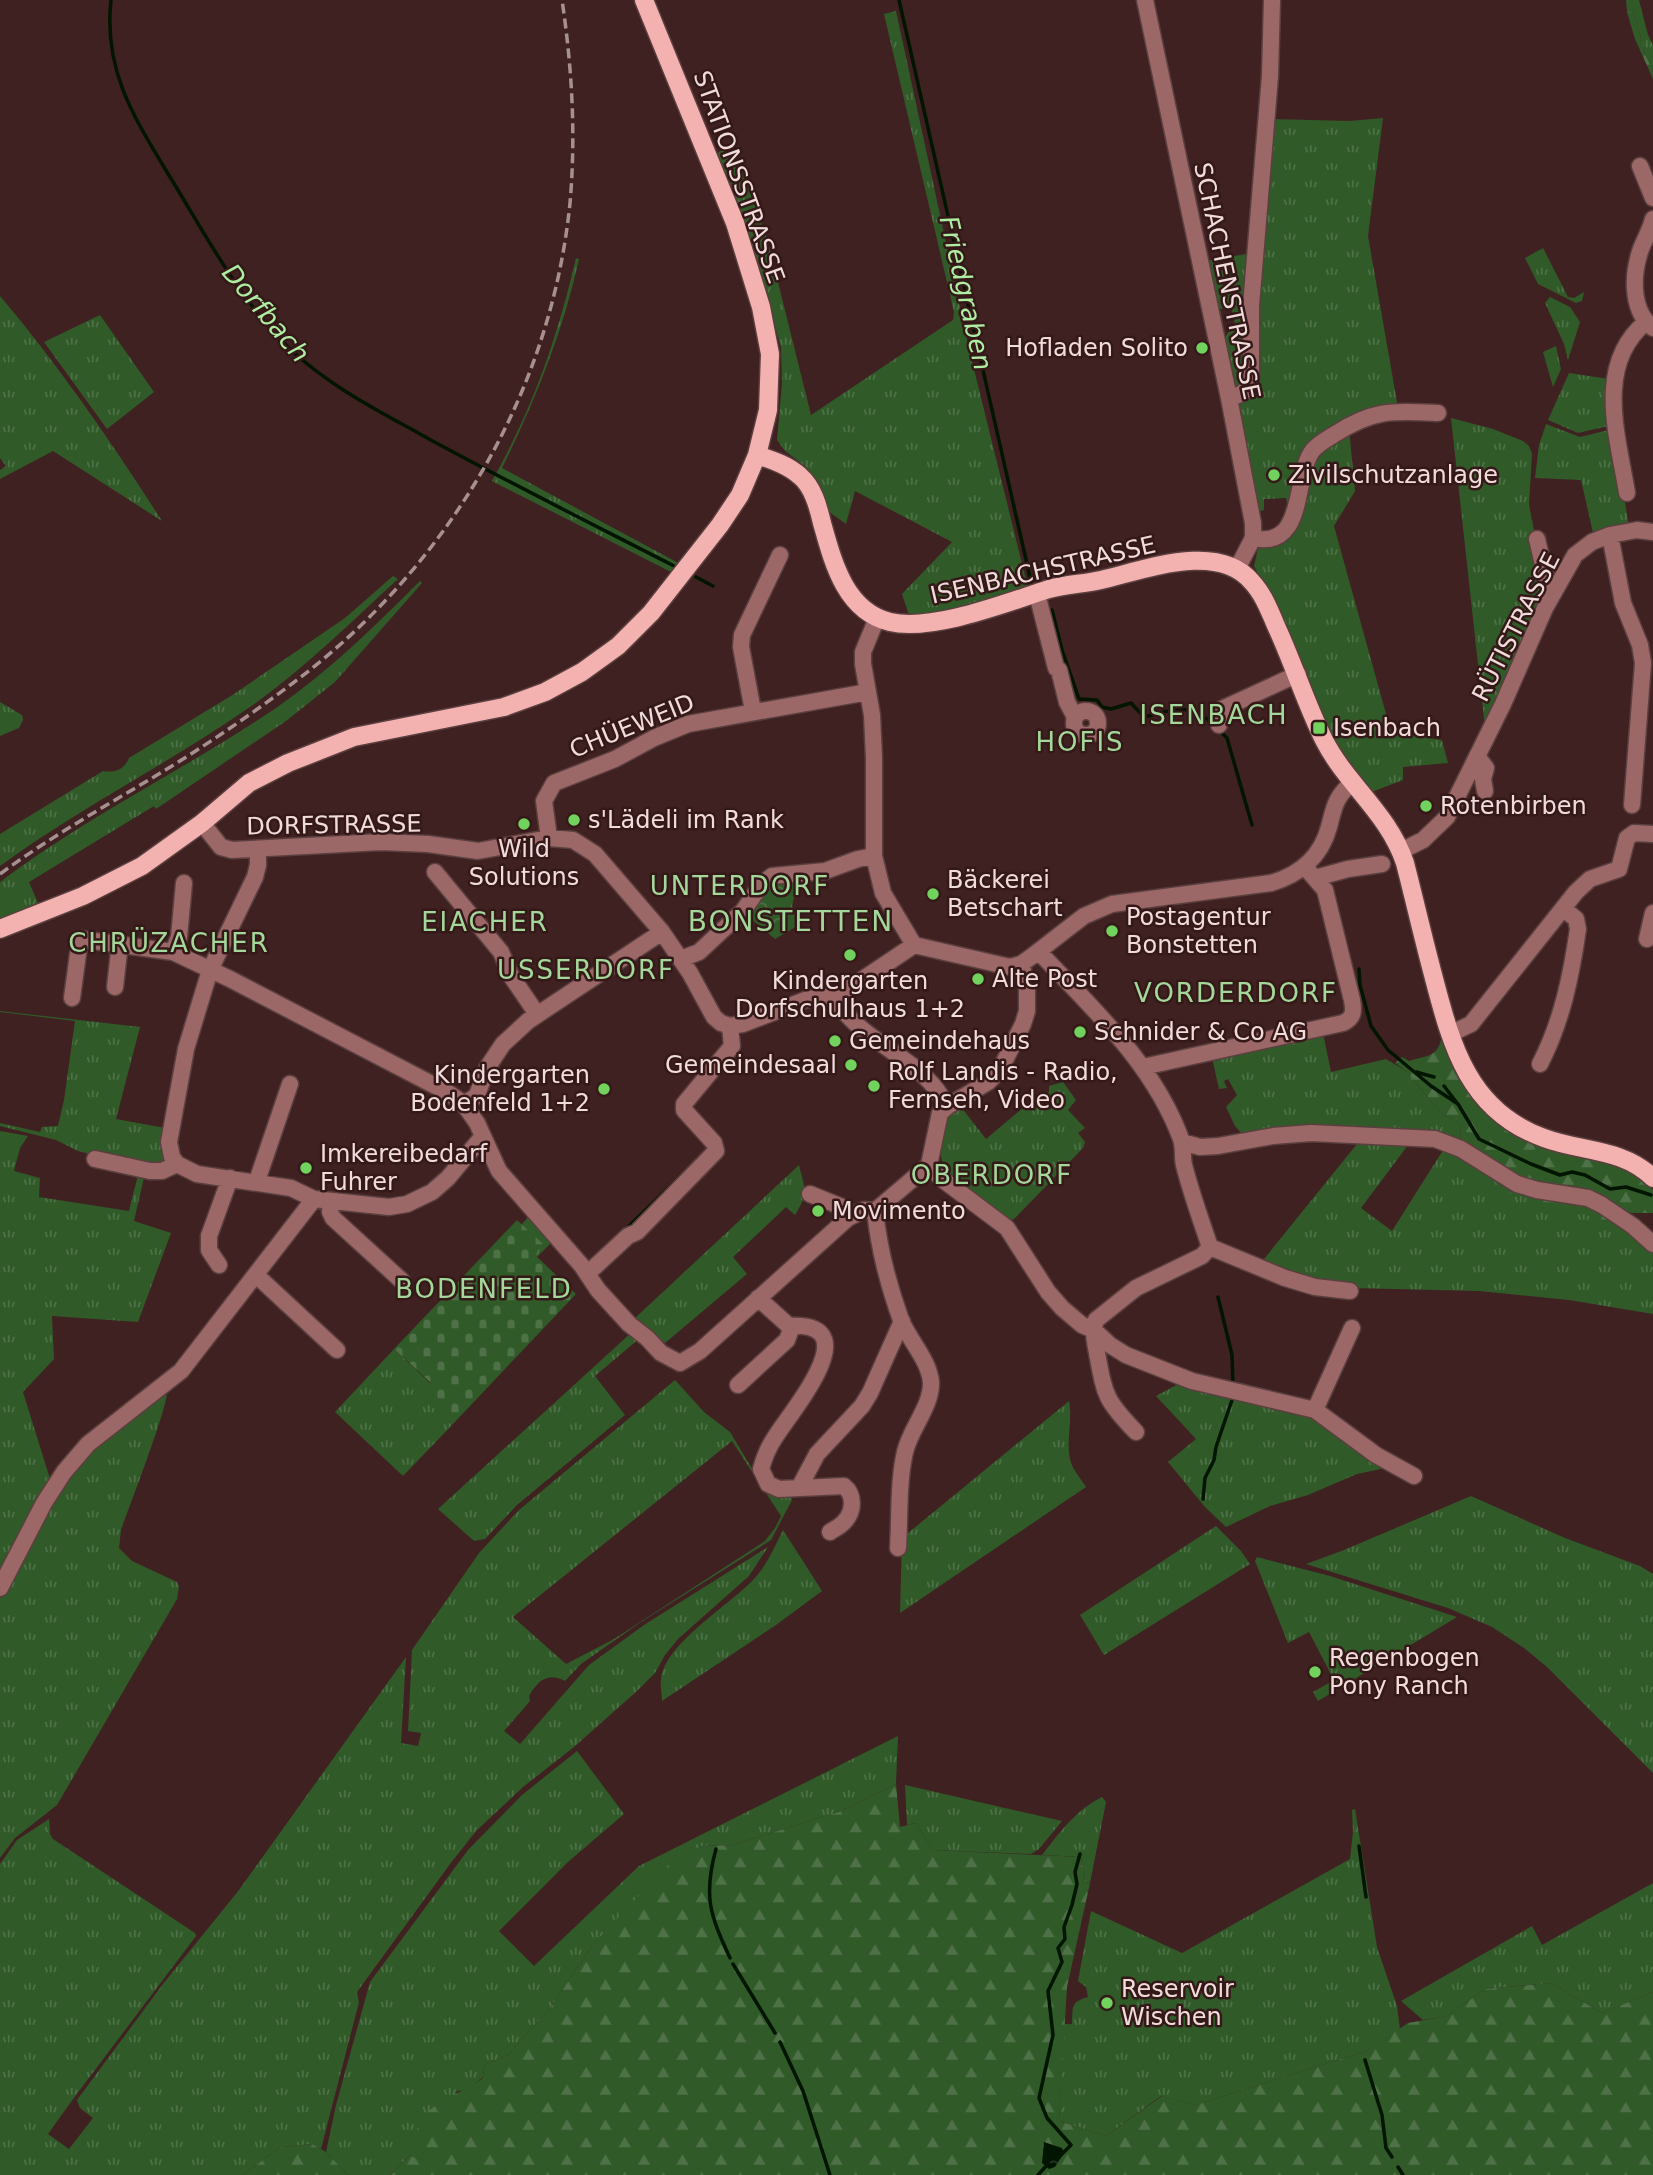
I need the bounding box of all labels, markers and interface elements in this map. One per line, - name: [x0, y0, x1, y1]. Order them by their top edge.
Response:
- street label: STATIONSSTRASSE: [688, 67, 790, 287]
- street label: SCHACHENSTRASSE: [1188, 160, 1266, 402]
- water label: Friedgraben: [934, 213, 998, 373]
- water label: Dorfbach: [216, 258, 316, 368]
- place label: Hofladen Solito: [1005, 334, 1188, 362]
- marker: Hofladen Solito: [1194, 340, 1210, 356]
- place label: Zivilschutzanlage: [1288, 461, 1498, 489]
- marker: Zivilschutzanlage: [1266, 467, 1282, 483]
- street label: ISENBACHSTRASSE: [928, 530, 1158, 610]
- street label: RÜTISTRASSE: [1465, 547, 1566, 706]
- street label: CHÜEWEID: [565, 687, 698, 764]
- district label: ISENBACH: [1140, 700, 1288, 730]
- place label: Isenbach: [1333, 714, 1441, 742]
- marker: Isenbach: [1311, 720, 1327, 736]
- district label: HOFIS: [1035, 727, 1125, 757]
- place label: Rotenbirben: [1440, 792, 1587, 820]
- marker: Rotenbirben: [1418, 798, 1434, 814]
- place label: s'Lädeli im Rank: [588, 806, 784, 834]
- street label: DORFSTRASSE: [246, 809, 422, 841]
- marker: s'Lädeli im Rank: [566, 812, 582, 828]
- marker: Wild Solutions: [516, 816, 532, 832]
- place label: Wild Solutions: [469, 835, 579, 891]
- place label: Bäckerei Betschart: [947, 866, 1063, 922]
- district label: UNTERDORF: [650, 871, 830, 901]
- marker: Bäckerei Betschart: [925, 886, 941, 902]
- place label: Postagentur Bonstetten: [1126, 903, 1271, 959]
- district label: BONSTETTEN: [688, 905, 894, 938]
- district label: EIACHER: [421, 907, 549, 937]
- marker: Postagentur Bonstetten: [1104, 923, 1120, 939]
- district label: CHRÜZACHER: [68, 927, 270, 958]
- marker: Kindergarten Dorfschulhaus 1+2: [842, 947, 858, 963]
- district label: USSERDORF: [497, 955, 675, 985]
- place label: Alte Post: [992, 965, 1097, 993]
- place label: Kindergarten Dorfschulhaus 1+2: [735, 967, 965, 1023]
- marker: Alte Post: [970, 971, 986, 987]
- district label: VORDERDORF: [1134, 978, 1338, 1008]
- place label: Schnider & Co AG: [1094, 1018, 1307, 1046]
- marker: Schnider & Co AG: [1072, 1024, 1088, 1040]
- place label: Gemeindehaus: [849, 1027, 1030, 1055]
- marker: Gemeindehaus: [827, 1033, 843, 1049]
- place label: Gemeindesaal: [665, 1051, 837, 1079]
- marker: Gemeindesaal: [843, 1057, 859, 1073]
- place label: Rolf Landis - Radio, Fernseh, Video: [888, 1058, 1118, 1114]
- place label: Kindergarten Bodenfeld 1+2: [410, 1061, 590, 1117]
- marker: Rolf Landis - Radio, Fernseh, Video: [866, 1078, 882, 1094]
- marker: Kindergarten Bodenfeld 1+2: [596, 1081, 612, 1097]
- place label: Imkereibedarf Fuhrer: [320, 1140, 488, 1196]
- marker: Imkereibedarf Fuhrer: [298, 1160, 314, 1176]
- district label: OBERDORF: [911, 1160, 1073, 1190]
- place label: Movimento: [832, 1197, 966, 1225]
- marker: Movimento: [810, 1203, 826, 1219]
- district label: BODENFELD: [395, 1274, 573, 1304]
- place label: Regenbogen Pony Ranch: [1329, 1644, 1480, 1700]
- marker: Regenbogen Pony Ranch: [1307, 1664, 1323, 1680]
- place label: Reservoir Wischen: [1121, 1975, 1234, 2031]
- marker: Reservoir Wischen: [1099, 1995, 1115, 2011]

